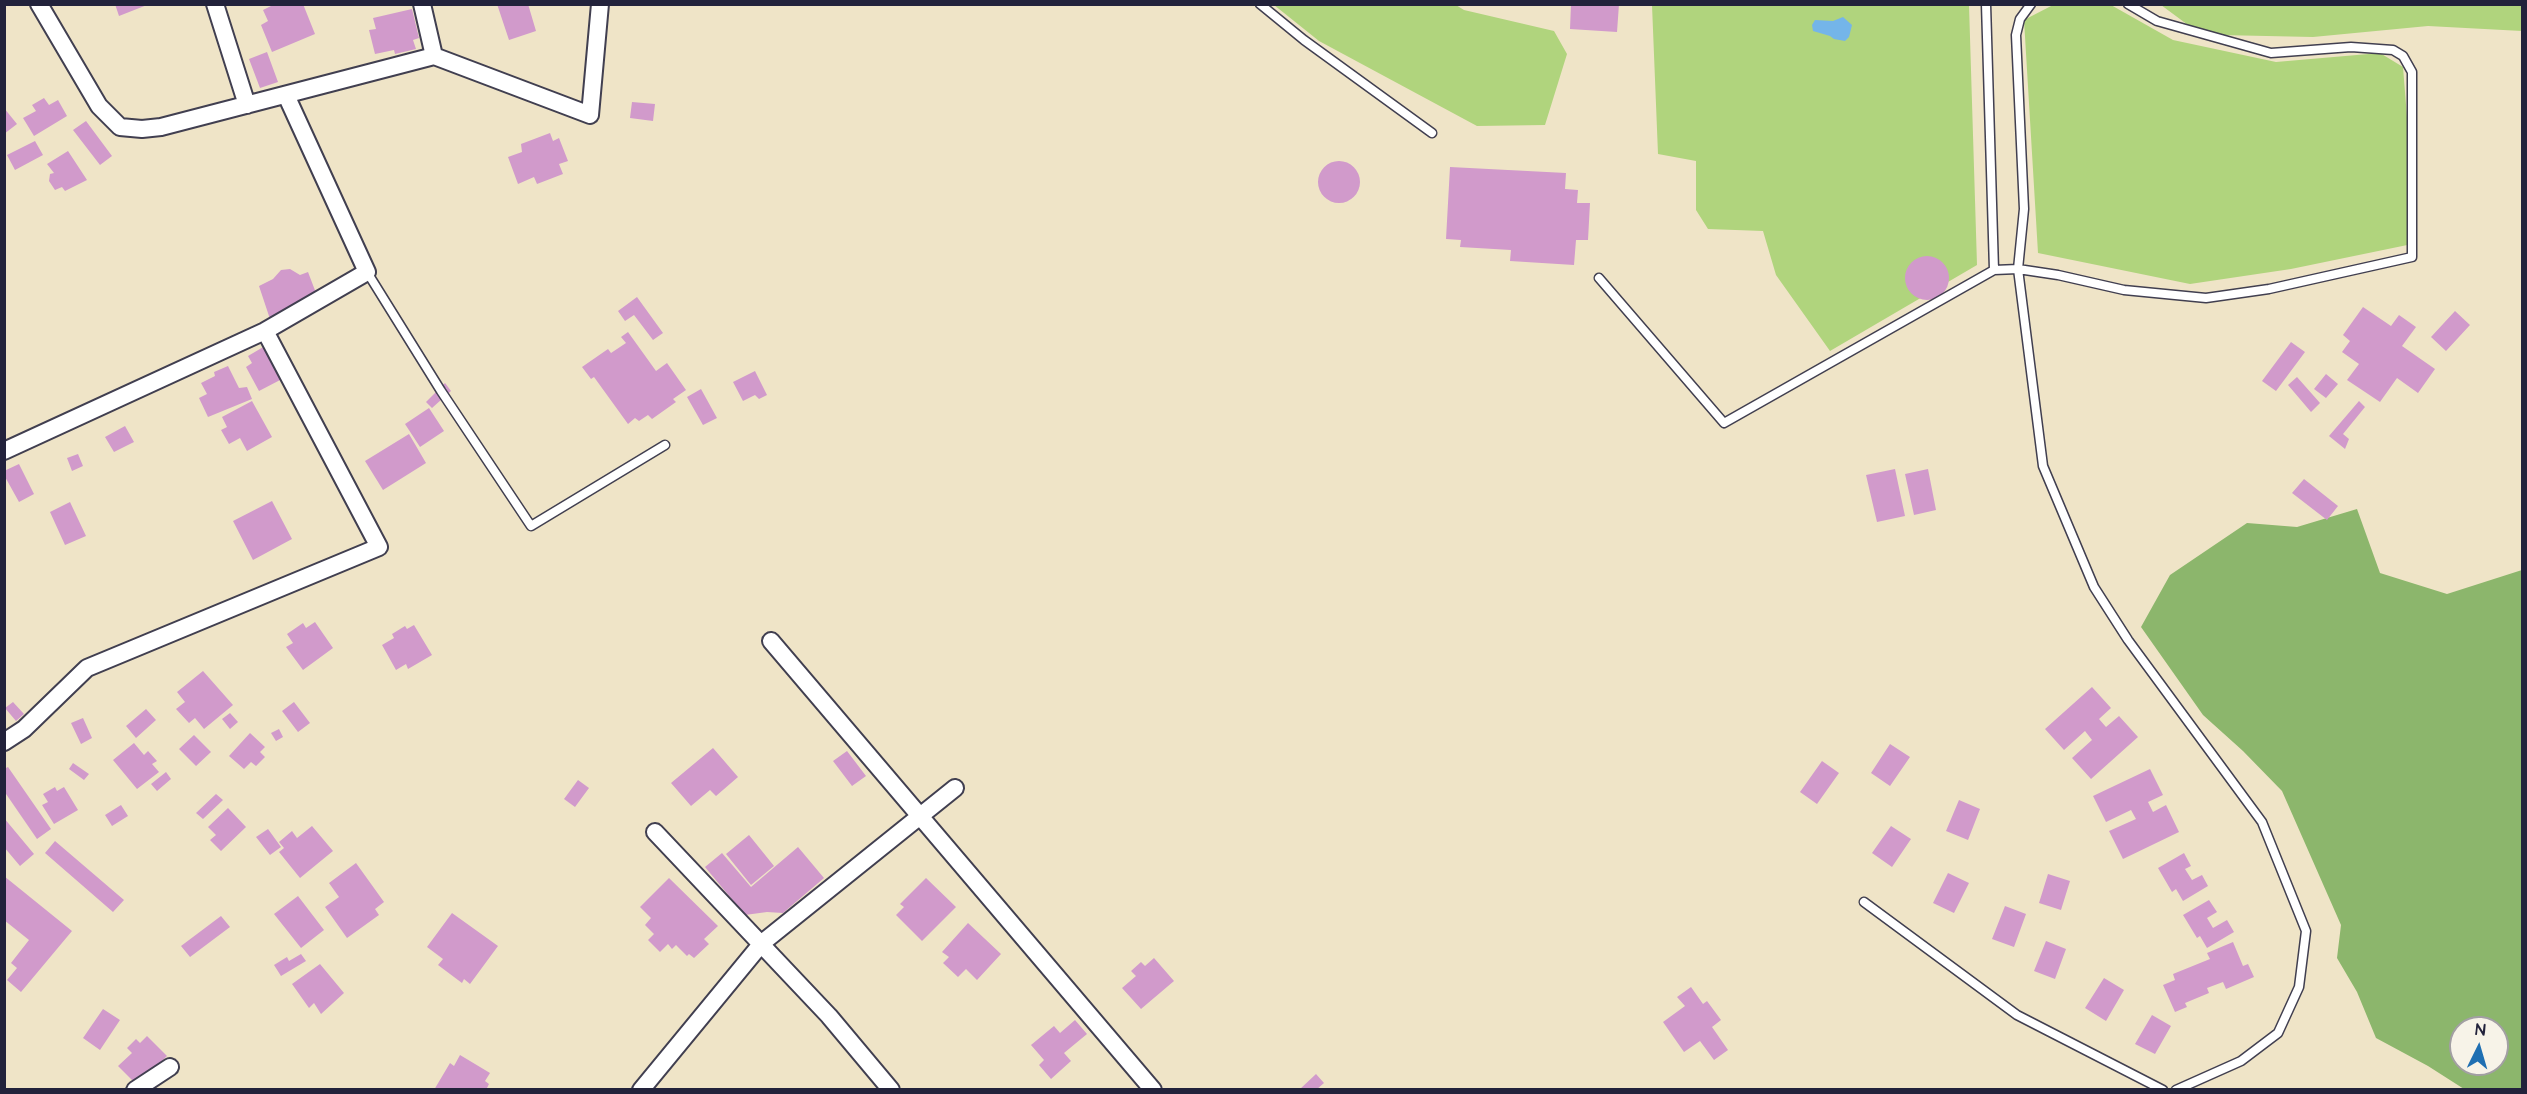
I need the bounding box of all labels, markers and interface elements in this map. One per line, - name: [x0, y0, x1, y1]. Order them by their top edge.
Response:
- north arrow: [2449, 1016, 2509, 1076]
- text: N: [2474, 1019, 2486, 1041]

